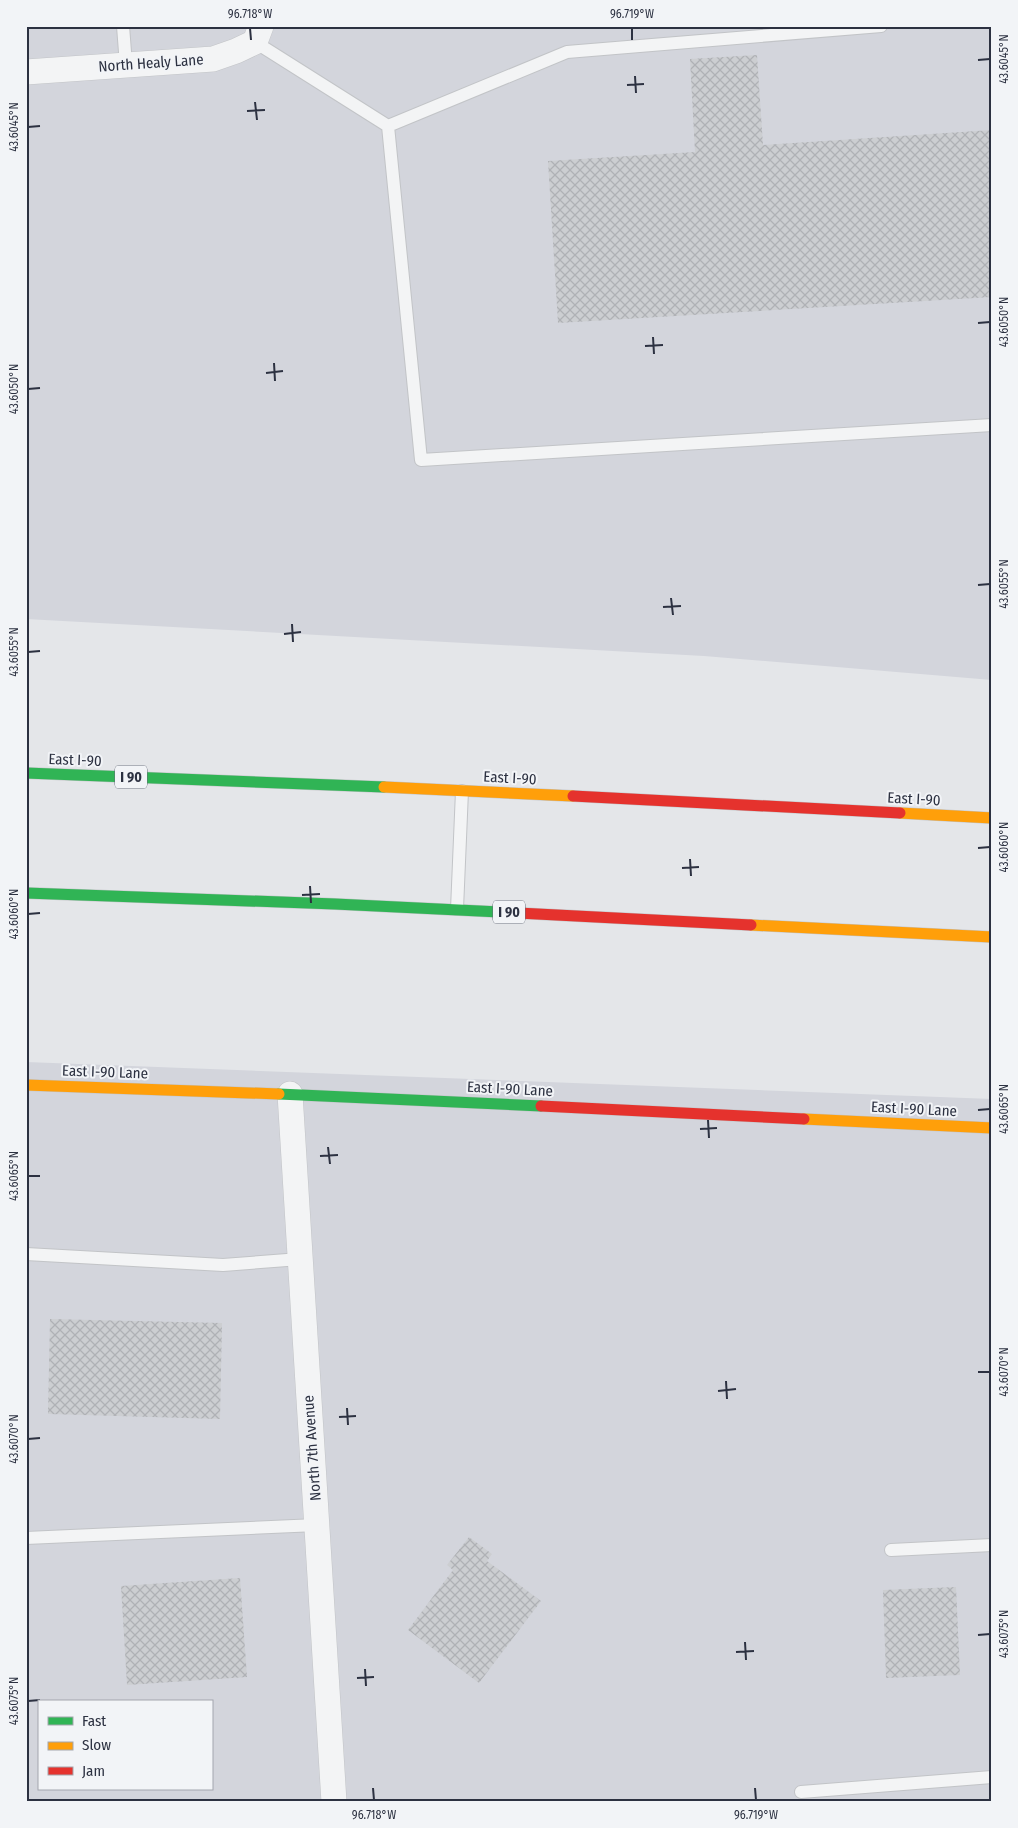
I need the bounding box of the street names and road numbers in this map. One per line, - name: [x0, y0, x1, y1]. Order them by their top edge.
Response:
- street label: North Healy Lane: [98, 50, 204, 76]
- street label: East I-90: [48, 750, 102, 770]
- road number: I 90: [115, 766, 147, 789]
- street label: East I-90: [483, 768, 537, 788]
- street label: East I-90: [887, 789, 941, 809]
- road number: I 90: [493, 900, 525, 924]
- street label: East I-90 Lane: [62, 1062, 148, 1082]
- street label: East I-90 Lane: [467, 1078, 553, 1100]
- street label: East I-90 Lane: [871, 1098, 957, 1120]
- street label: North 7th Avenue: [299, 1394, 325, 1502]

